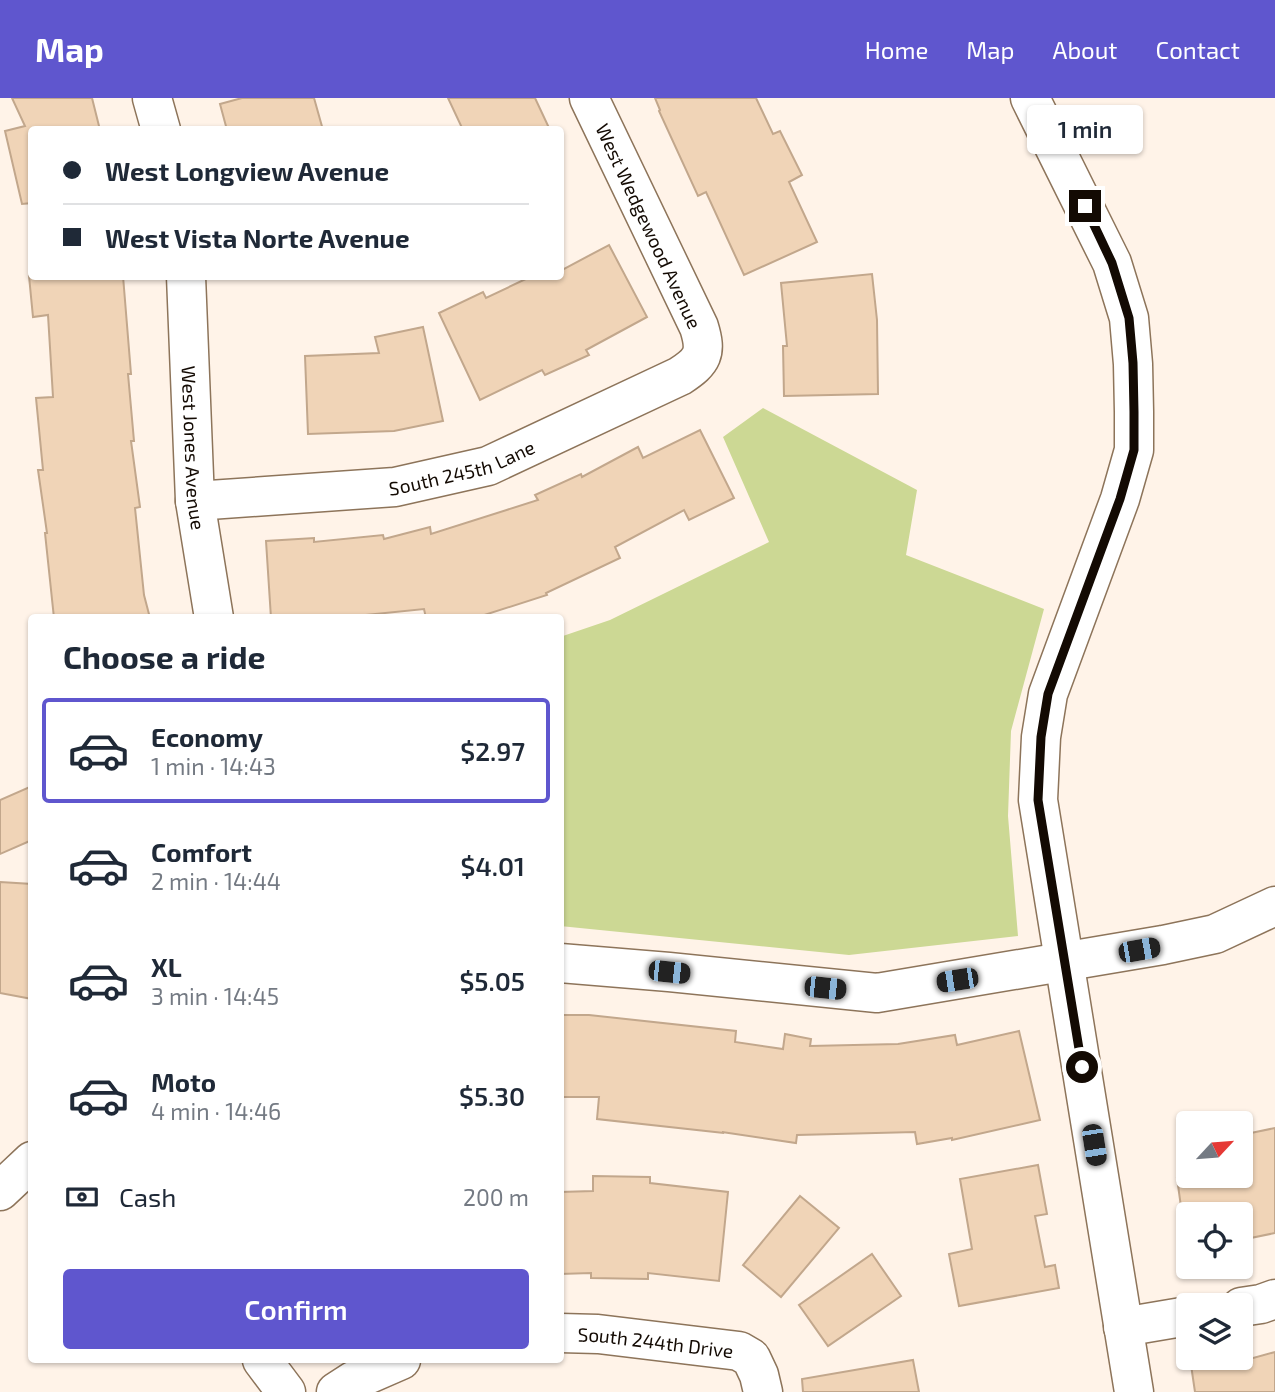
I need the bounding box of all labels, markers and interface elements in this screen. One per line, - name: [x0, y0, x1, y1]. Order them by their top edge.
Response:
- text: Map: [35, 29, 104, 69]
- text: Home: [865, 35, 928, 64]
- text: Map: [966, 35, 1014, 64]
- text: About: [1052, 35, 1118, 64]
- text: Contact: [1156, 35, 1240, 64]
- callout: 1 min: [1027, 105, 1143, 154]
- text: 1 min: [1058, 115, 1112, 143]
- street label: West Wedgewood Avenue: [591, 120, 707, 332]
- text: West Longview Avenue: [105, 155, 389, 186]
- route end: [1069, 190, 1101, 222]
- text: West Vista Norte Avenue: [105, 222, 410, 253]
- street label: West Jones Avenue: [178, 365, 211, 531]
- street label: South 245th Lane: [388, 434, 538, 499]
- text: Choose a ride: [63, 637, 266, 675]
- icon: car: [67, 719, 130, 782]
- text: Economy: [151, 721, 263, 752]
- text: $2.97: [460, 735, 525, 766]
- text: 1 min · 14:43: [151, 752, 276, 780]
- icon: car: [67, 834, 130, 897]
- text: Comfort: [151, 836, 252, 867]
- text: $4.01: [461, 850, 525, 881]
- text: 2 min · 14:44: [151, 867, 281, 895]
- car: [1117, 936, 1162, 964]
- icon: car: [67, 949, 130, 1012]
- text: XL: [151, 951, 182, 982]
- car: [648, 959, 691, 985]
- text: $5.05: [459, 965, 525, 996]
- car: [935, 966, 980, 994]
- car: [804, 975, 847, 1001]
- text: 3 min · 14:45: [151, 982, 279, 1010]
- route start: [1066, 1051, 1098, 1083]
- icon: car: [67, 1064, 130, 1127]
- text: Moto: [151, 1066, 216, 1097]
- text: $5.30: [459, 1080, 525, 1111]
- text: 4 min · 14:46: [151, 1097, 281, 1125]
- north arrow: [1176, 1111, 1253, 1188]
- map controls: [1176, 1111, 1253, 1370]
- car: [1081, 1123, 1108, 1167]
- icon: cash: [63, 1178, 101, 1216]
- text: Cash: [119, 1181, 176, 1212]
- text: 200 m: [463, 1183, 529, 1211]
- button: locate: [1176, 1202, 1253, 1279]
- button: Confirm: [63, 1269, 529, 1349]
- button: layers: [1176, 1293, 1253, 1370]
- street label: South 244th Drive: [577, 1322, 735, 1362]

